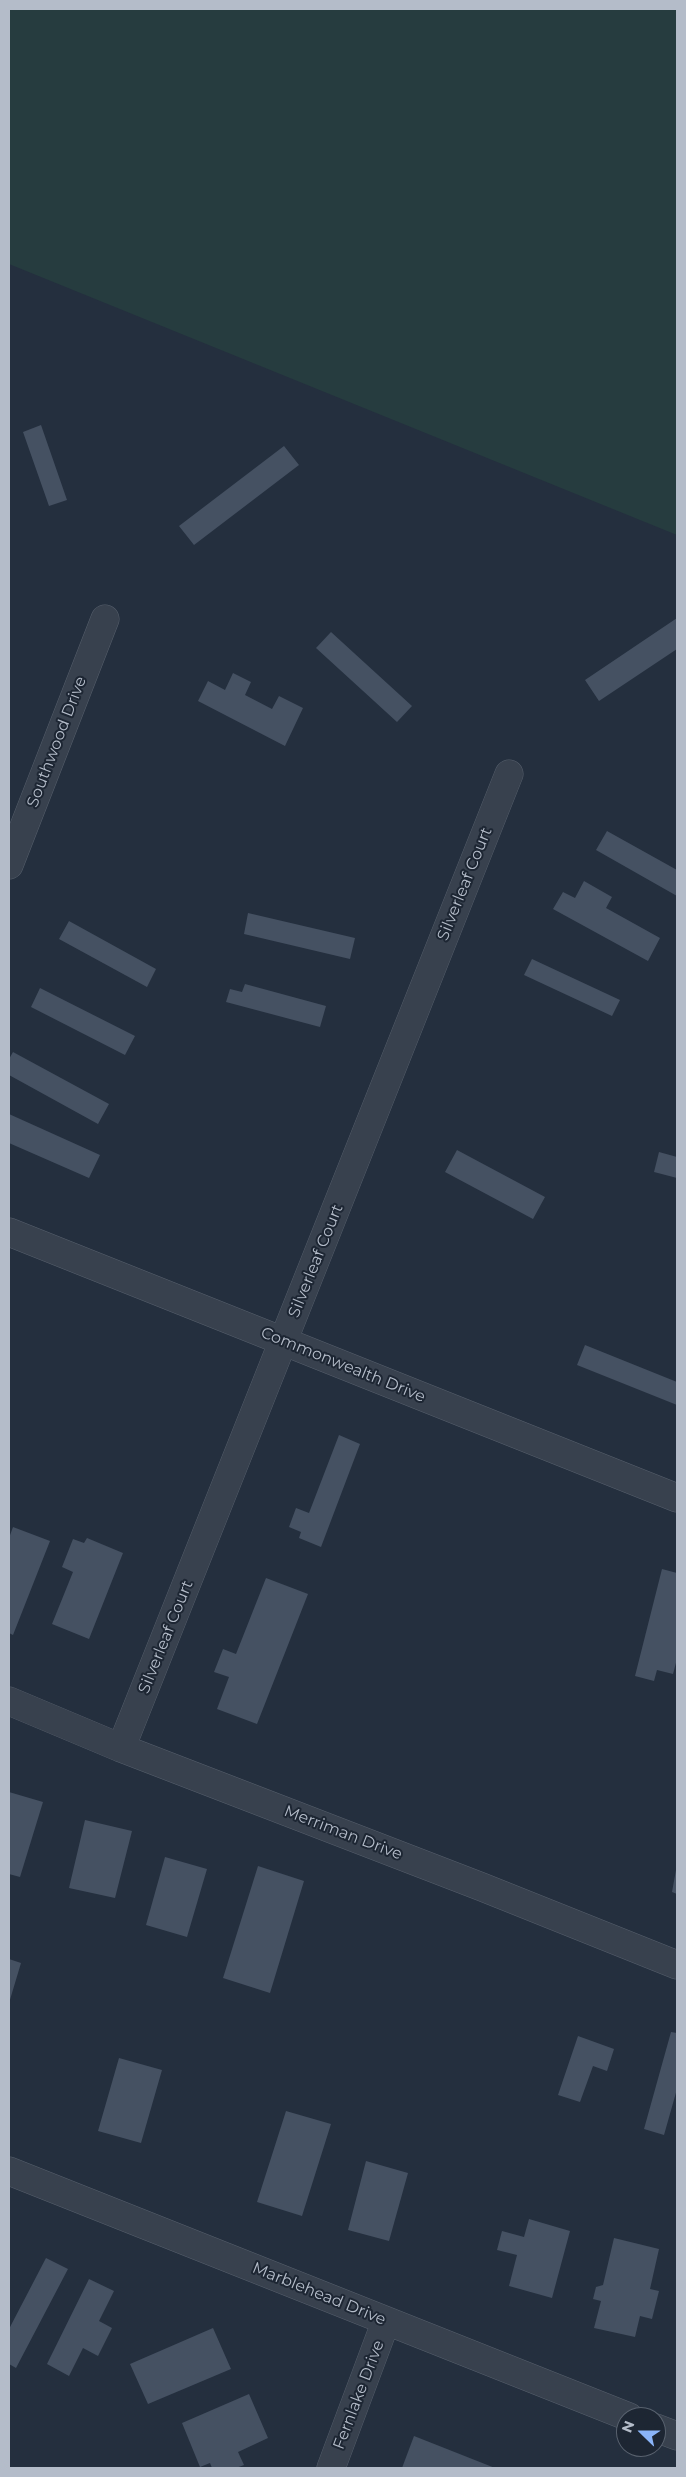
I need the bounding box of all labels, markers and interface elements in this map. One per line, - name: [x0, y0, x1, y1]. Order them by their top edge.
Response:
- street label: Southwood Drive: [23, 674, 91, 810]
- street label: Silverleaf Court: [434, 825, 496, 943]
- street label: Silverleaf Court: [285, 1202, 347, 1320]
- street label: Commonwealth Drive: [258, 1323, 428, 1407]
- street label: Silverleaf Court: [135, 1578, 197, 1696]
- street label: Merriman Drive: [281, 1802, 405, 1864]
- street label: Marblehead Drive: [249, 2258, 389, 2330]
- street label: Fernlake Drive: [329, 2338, 389, 2452]
- north arrow: [616, 2407, 666, 2457]
- text: N: [618, 2418, 638, 2435]

